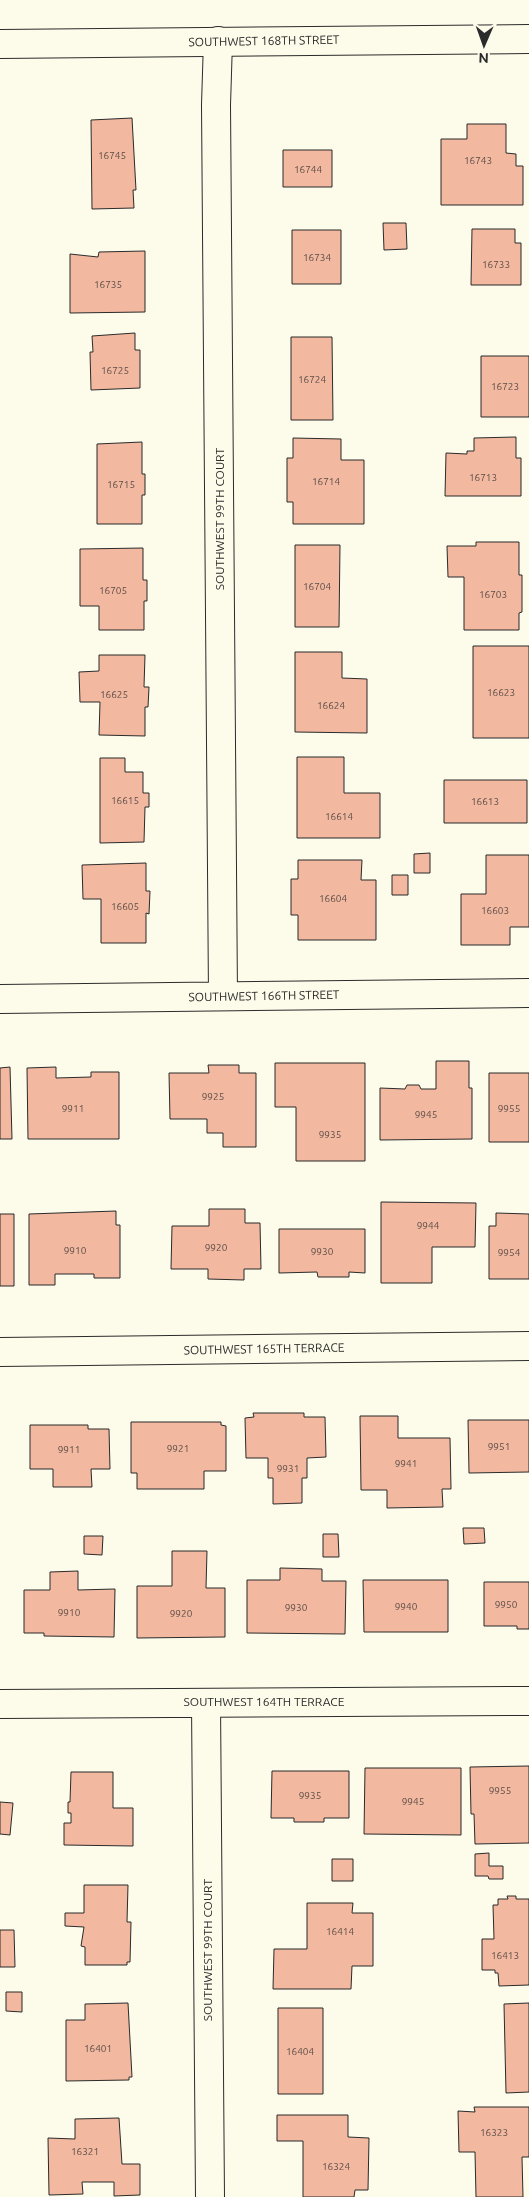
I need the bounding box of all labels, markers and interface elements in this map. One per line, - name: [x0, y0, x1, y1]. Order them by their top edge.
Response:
- north arrow: [459, 20, 509, 70]
- street label: SOUTHWEST 168TH STREET: [188, 33, 340, 48]
- text: N: [478, 50, 489, 66]
- house number: 16745: [98, 150, 126, 161]
- house number: 16743: [464, 155, 492, 166]
- house number: 16744: [294, 164, 322, 175]
- house number: 16734: [303, 252, 331, 263]
- house number: 16733: [482, 259, 510, 270]
- house number: 16735: [94, 279, 122, 290]
- house number: 16725: [101, 365, 129, 376]
- house number: 16724: [298, 374, 326, 385]
- house number: 16723: [491, 381, 519, 392]
- street label: SOUTHWEST 99TH COURT: [213, 447, 226, 590]
- house number: 16713: [469, 472, 497, 483]
- house number: 16714: [312, 476, 340, 487]
- house number: 16715: [107, 479, 135, 490]
- house number: 16704: [303, 581, 331, 592]
- house number: 16705: [99, 585, 127, 596]
- house number: 16703: [479, 589, 507, 600]
- house number: 16623: [487, 687, 515, 698]
- house number: 16625: [100, 689, 128, 700]
- house number: 16624: [317, 700, 345, 711]
- house number: 16615: [111, 795, 139, 806]
- house number: 16613: [471, 796, 499, 807]
- house number: 16614: [325, 811, 353, 822]
- house number: 16604: [319, 893, 347, 904]
- house number: 16605: [111, 901, 139, 912]
- house number: 16603: [481, 905, 509, 916]
- street label: SOUTHWEST 166TH STREET: [188, 988, 340, 1003]
- house number: 9925: [202, 1091, 224, 1102]
- house number: 9911: [62, 1103, 84, 1114]
- house number: 9955: [498, 1103, 520, 1114]
- house number: 9945: [415, 1109, 437, 1120]
- house number: 9935: [319, 1129, 341, 1140]
- house number: 9944: [417, 1220, 440, 1231]
- house number: 9920: [205, 1242, 228, 1253]
- house number: 9910: [64, 1245, 87, 1256]
- house number: 9930: [311, 1246, 334, 1257]
- house number: 9954: [498, 1247, 521, 1258]
- street label: SOUTHWEST 165TH TERRACE: [183, 1341, 345, 1356]
- house number: 9951: [488, 1441, 510, 1452]
- house number: 9921: [167, 1443, 189, 1454]
- house number: 9911: [58, 1444, 80, 1455]
- house number: 9941: [395, 1458, 417, 1469]
- house number: 9931: [277, 1463, 299, 1474]
- house number: 9950: [495, 1599, 518, 1610]
- house number: 9940: [395, 1601, 418, 1612]
- house number: 9930: [285, 1602, 308, 1613]
- house number: 9910: [58, 1607, 81, 1618]
- house number: 9920: [170, 1608, 193, 1619]
- street label: SOUTHWEST 164TH TERRACE: [184, 1695, 345, 1708]
- house number: 9955: [489, 1785, 511, 1796]
- house number: 9935: [299, 1790, 321, 1801]
- house number: 9945: [402, 1796, 424, 1807]
- street label: SOUTHWEST 99TH COURT: [201, 1878, 214, 2021]
- house number: 16414: [326, 1926, 354, 1937]
- house number: 16413: [491, 1950, 519, 1961]
- house number: 16401: [84, 2043, 112, 2054]
- house number: 16404: [286, 2046, 314, 2057]
- house number: 16323: [480, 2127, 508, 2138]
- house number: 16321: [71, 2146, 99, 2157]
- house number: 16324: [322, 2161, 350, 2172]

